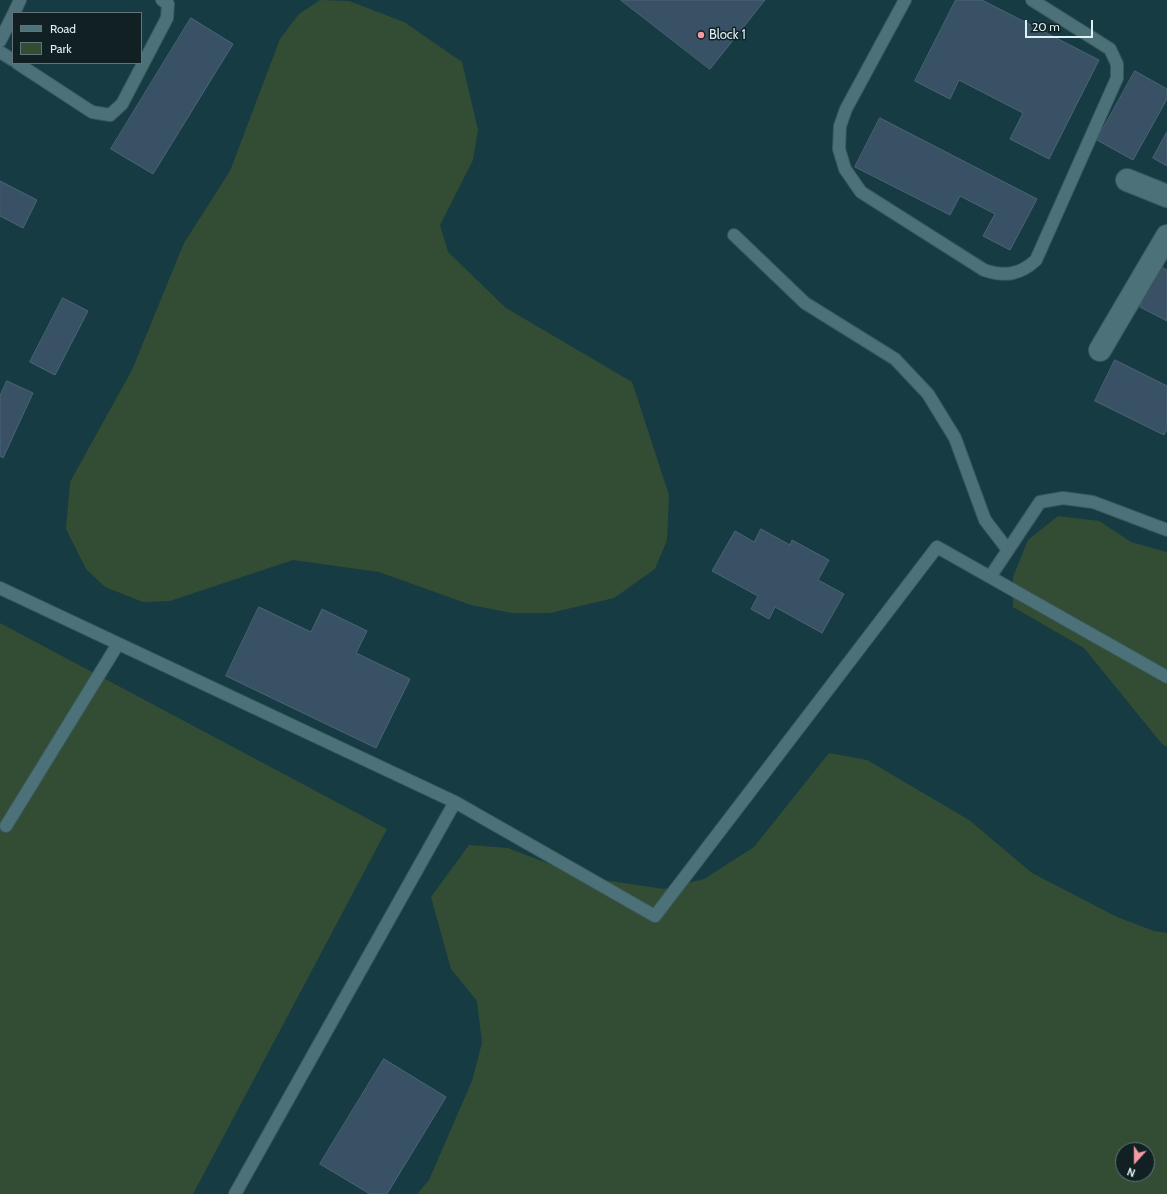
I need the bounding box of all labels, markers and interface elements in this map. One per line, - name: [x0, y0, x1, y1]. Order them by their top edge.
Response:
- legend: [12, 12, 142, 64]
- scale bar: [1027, 12, 1095, 38]
- text: 20 m: [1032, 19, 1060, 34]
- text: Road: [50, 21, 76, 36]
- place label: Block 1: [709, 27, 746, 43]
- marker: Block 1: [696, 30, 706, 40]
- text: Park: [50, 41, 72, 56]
- north arrow: [1115, 1142, 1155, 1182]
- text: N: [1125, 1164, 1137, 1180]

